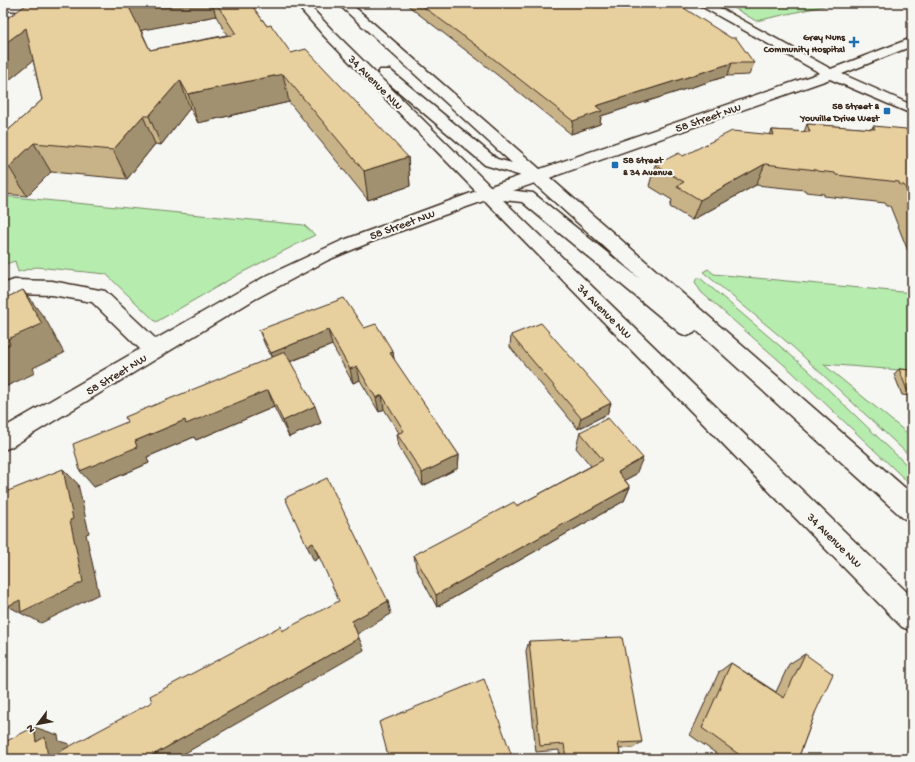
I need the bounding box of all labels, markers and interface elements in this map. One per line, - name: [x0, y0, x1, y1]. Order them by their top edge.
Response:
- place label: Grey Nuns Community Hospital: [763, 32, 846, 56]
- marker: Grey Nuns Community Hospital: [848, 36, 860, 48]
- street label: 34 Avenue NW: [344, 52, 405, 114]
- street label: 58 Street NW: [674, 101, 743, 137]
- place label: 58 Street & Youville Drive West: [799, 101, 880, 125]
- marker: 58 Street & Youville Drive West: [882, 106, 892, 116]
- place label: 58 Street & 34 Avenue: [623, 155, 673, 179]
- marker: 58 Street & 34 Avenue: [610, 160, 620, 170]
- street label: 58 Street NW: [368, 208, 437, 244]
- street label: 34 Avenue NW: [573, 281, 634, 343]
- street label: 58 Street NW: [84, 352, 150, 399]
- street label: 34 Avenue NW: [803, 510, 864, 572]
- north arrow: [18, 704, 58, 744]
- text: N: [24, 722, 38, 734]

